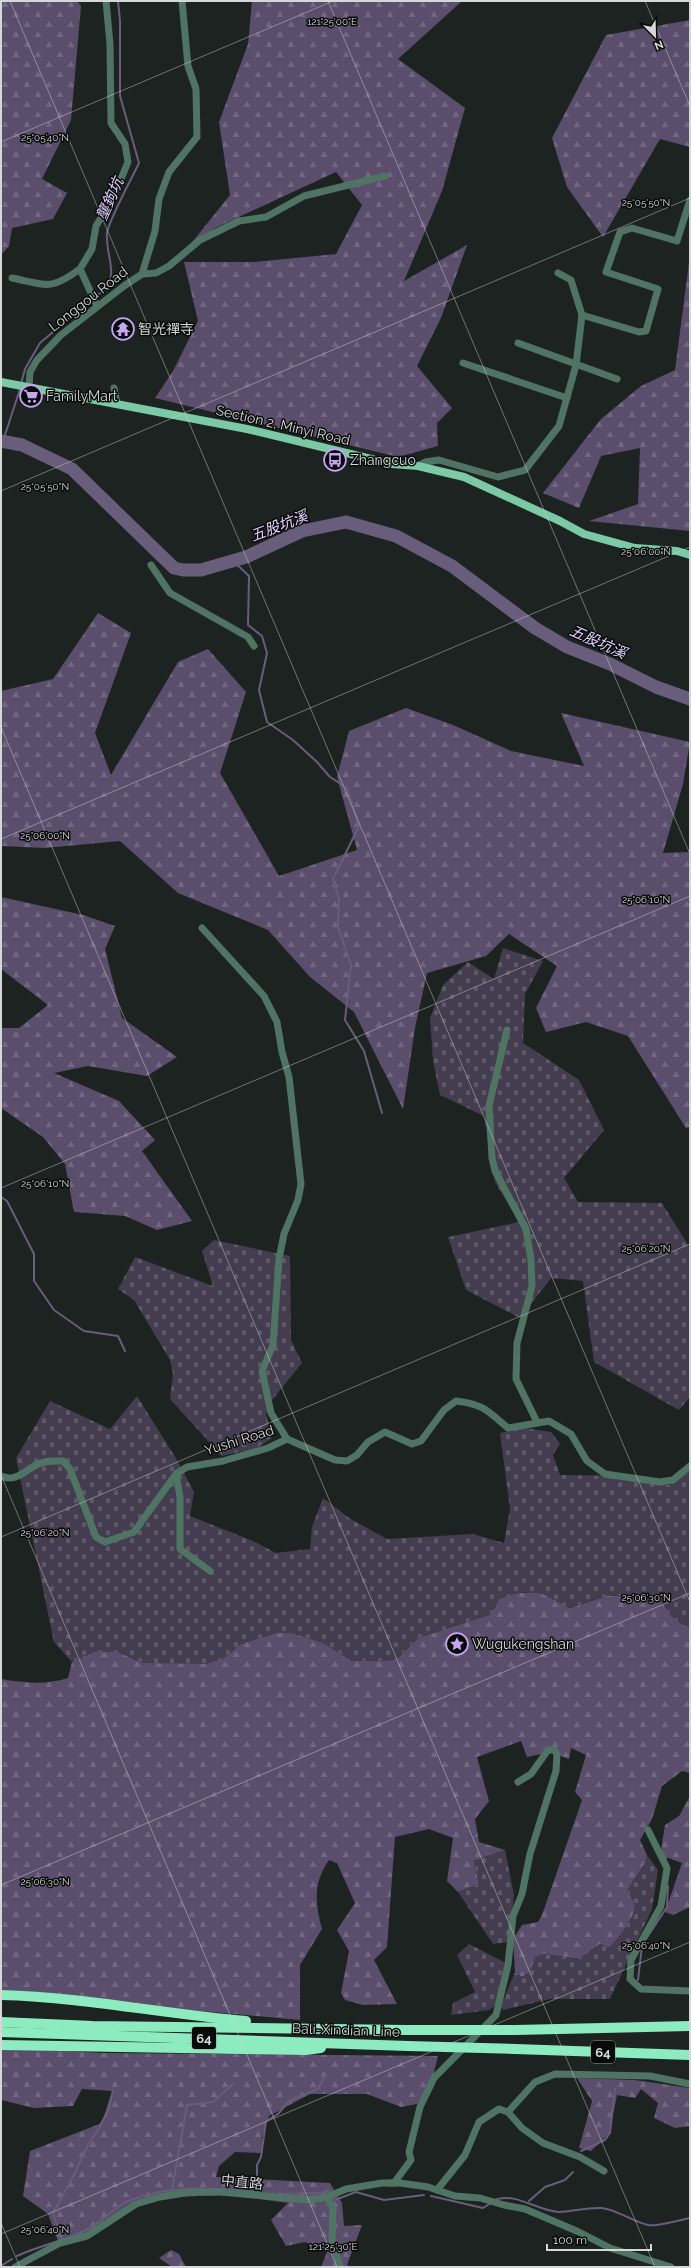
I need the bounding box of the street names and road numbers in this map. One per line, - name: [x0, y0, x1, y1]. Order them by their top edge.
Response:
- street label: Longgou Road: [45, 263, 131, 335]
- street label: Section 2, Minyi Road: [214, 402, 352, 448]
- street label: Yushi Road: [202, 1422, 276, 1458]
- street label: Bali-Xindian Line: [292, 2020, 400, 2040]
- road number: 64: [192, 2027, 216, 2049]
- road number: 64: [591, 2041, 615, 2063]
- street label: 中直路: [220, 2172, 264, 2192]

